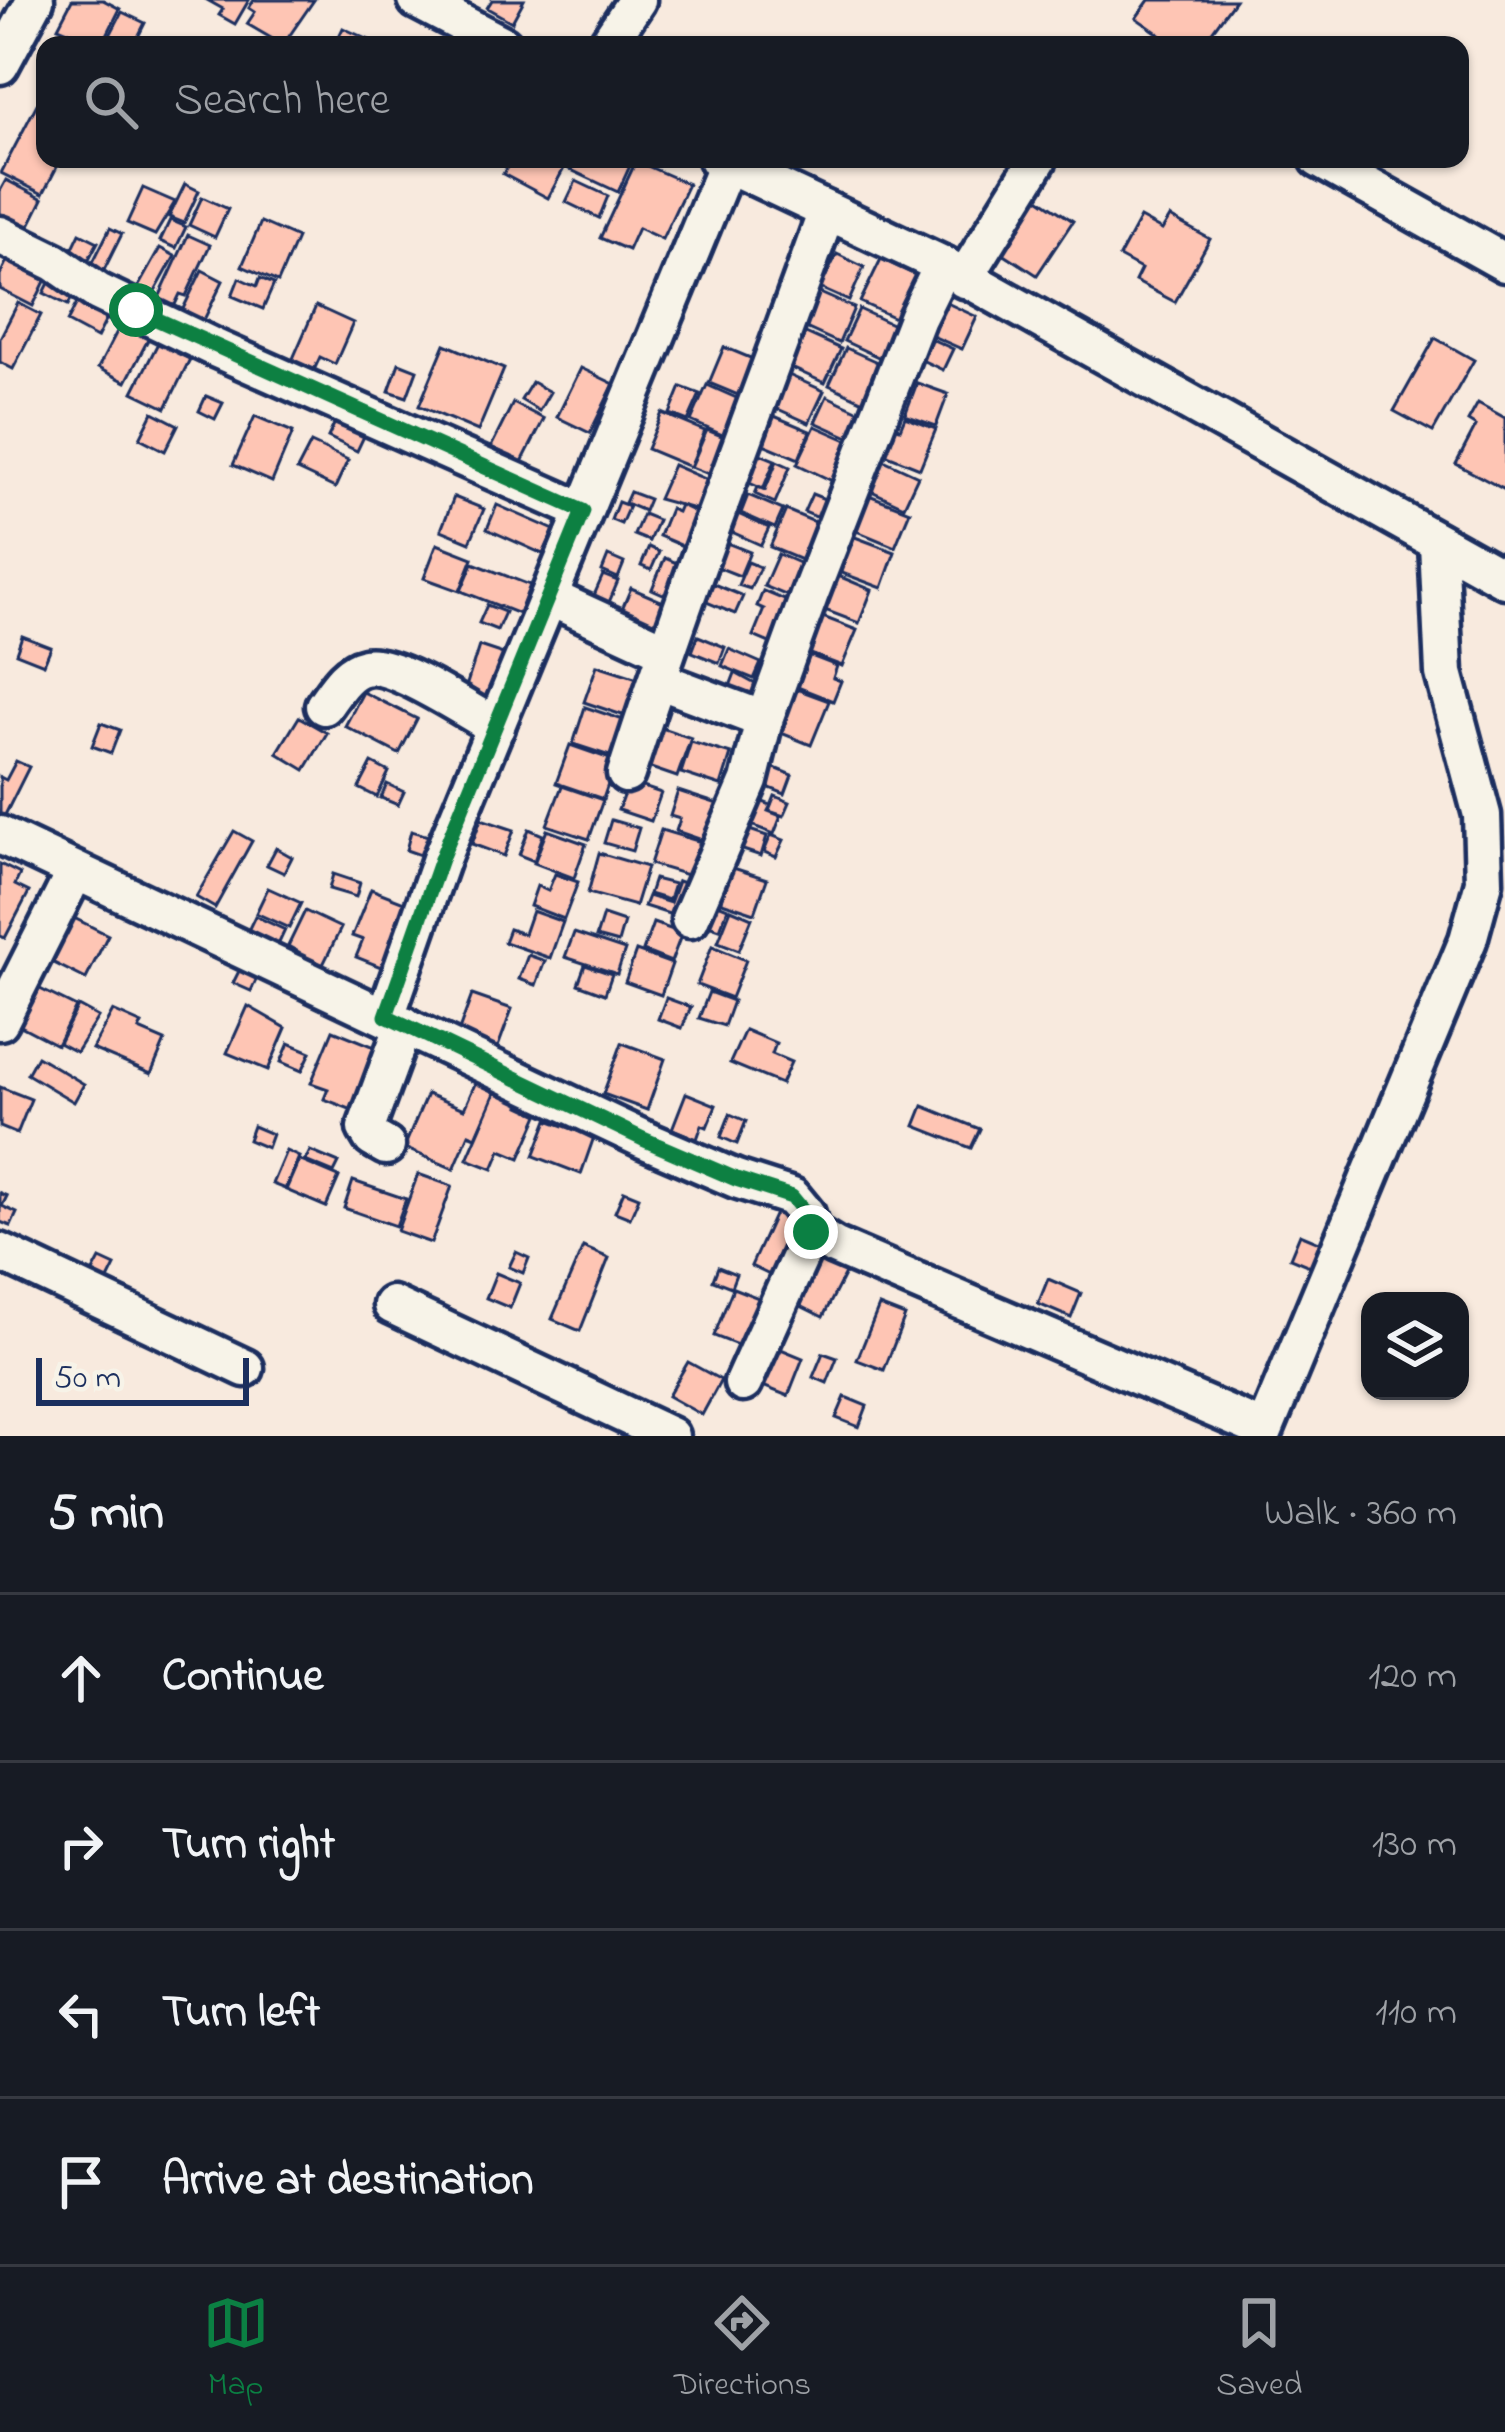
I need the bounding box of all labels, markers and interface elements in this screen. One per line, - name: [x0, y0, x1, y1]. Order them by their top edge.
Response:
- search box: [36, 36, 1469, 168]
- icon: search: [78, 69, 144, 135]
- text: Search here: [174, 69, 390, 135]
- route start: [109, 283, 163, 337]
- route end: [784, 1205, 838, 1259]
- map controls: [1361, 1292, 1469, 1400]
- button: layers: [1361, 1292, 1469, 1400]
- scale bar: [36, 1352, 249, 1405]
- text: 50 m: [54, 1355, 121, 1403]
- text: 5 min: [48, 1477, 164, 1552]
- text: Walk · 360 m: [1264, 1486, 1457, 1543]
- icon: ahead: [48, 1645, 114, 1711]
- text: Continue: [162, 1645, 323, 1711]
- text: 120 m: [1368, 1649, 1457, 1706]
- icon: right: [48, 1813, 114, 1879]
- text: Turn right: [162, 1813, 335, 1879]
- text: 130 m: [1372, 1817, 1457, 1874]
- icon: left: [48, 1981, 114, 2047]
- text: Turn left: [162, 1981, 320, 2047]
- text: 110 m: [1375, 1985, 1457, 2042]
- icon: arrive: [48, 2149, 114, 2215]
- text: Arrive at destination: [162, 2149, 533, 2215]
- tab: Map: [203, 2290, 269, 2410]
- tab: Directions: [674, 2290, 811, 2410]
- tab: Saved: [1216, 2290, 1302, 2410]

